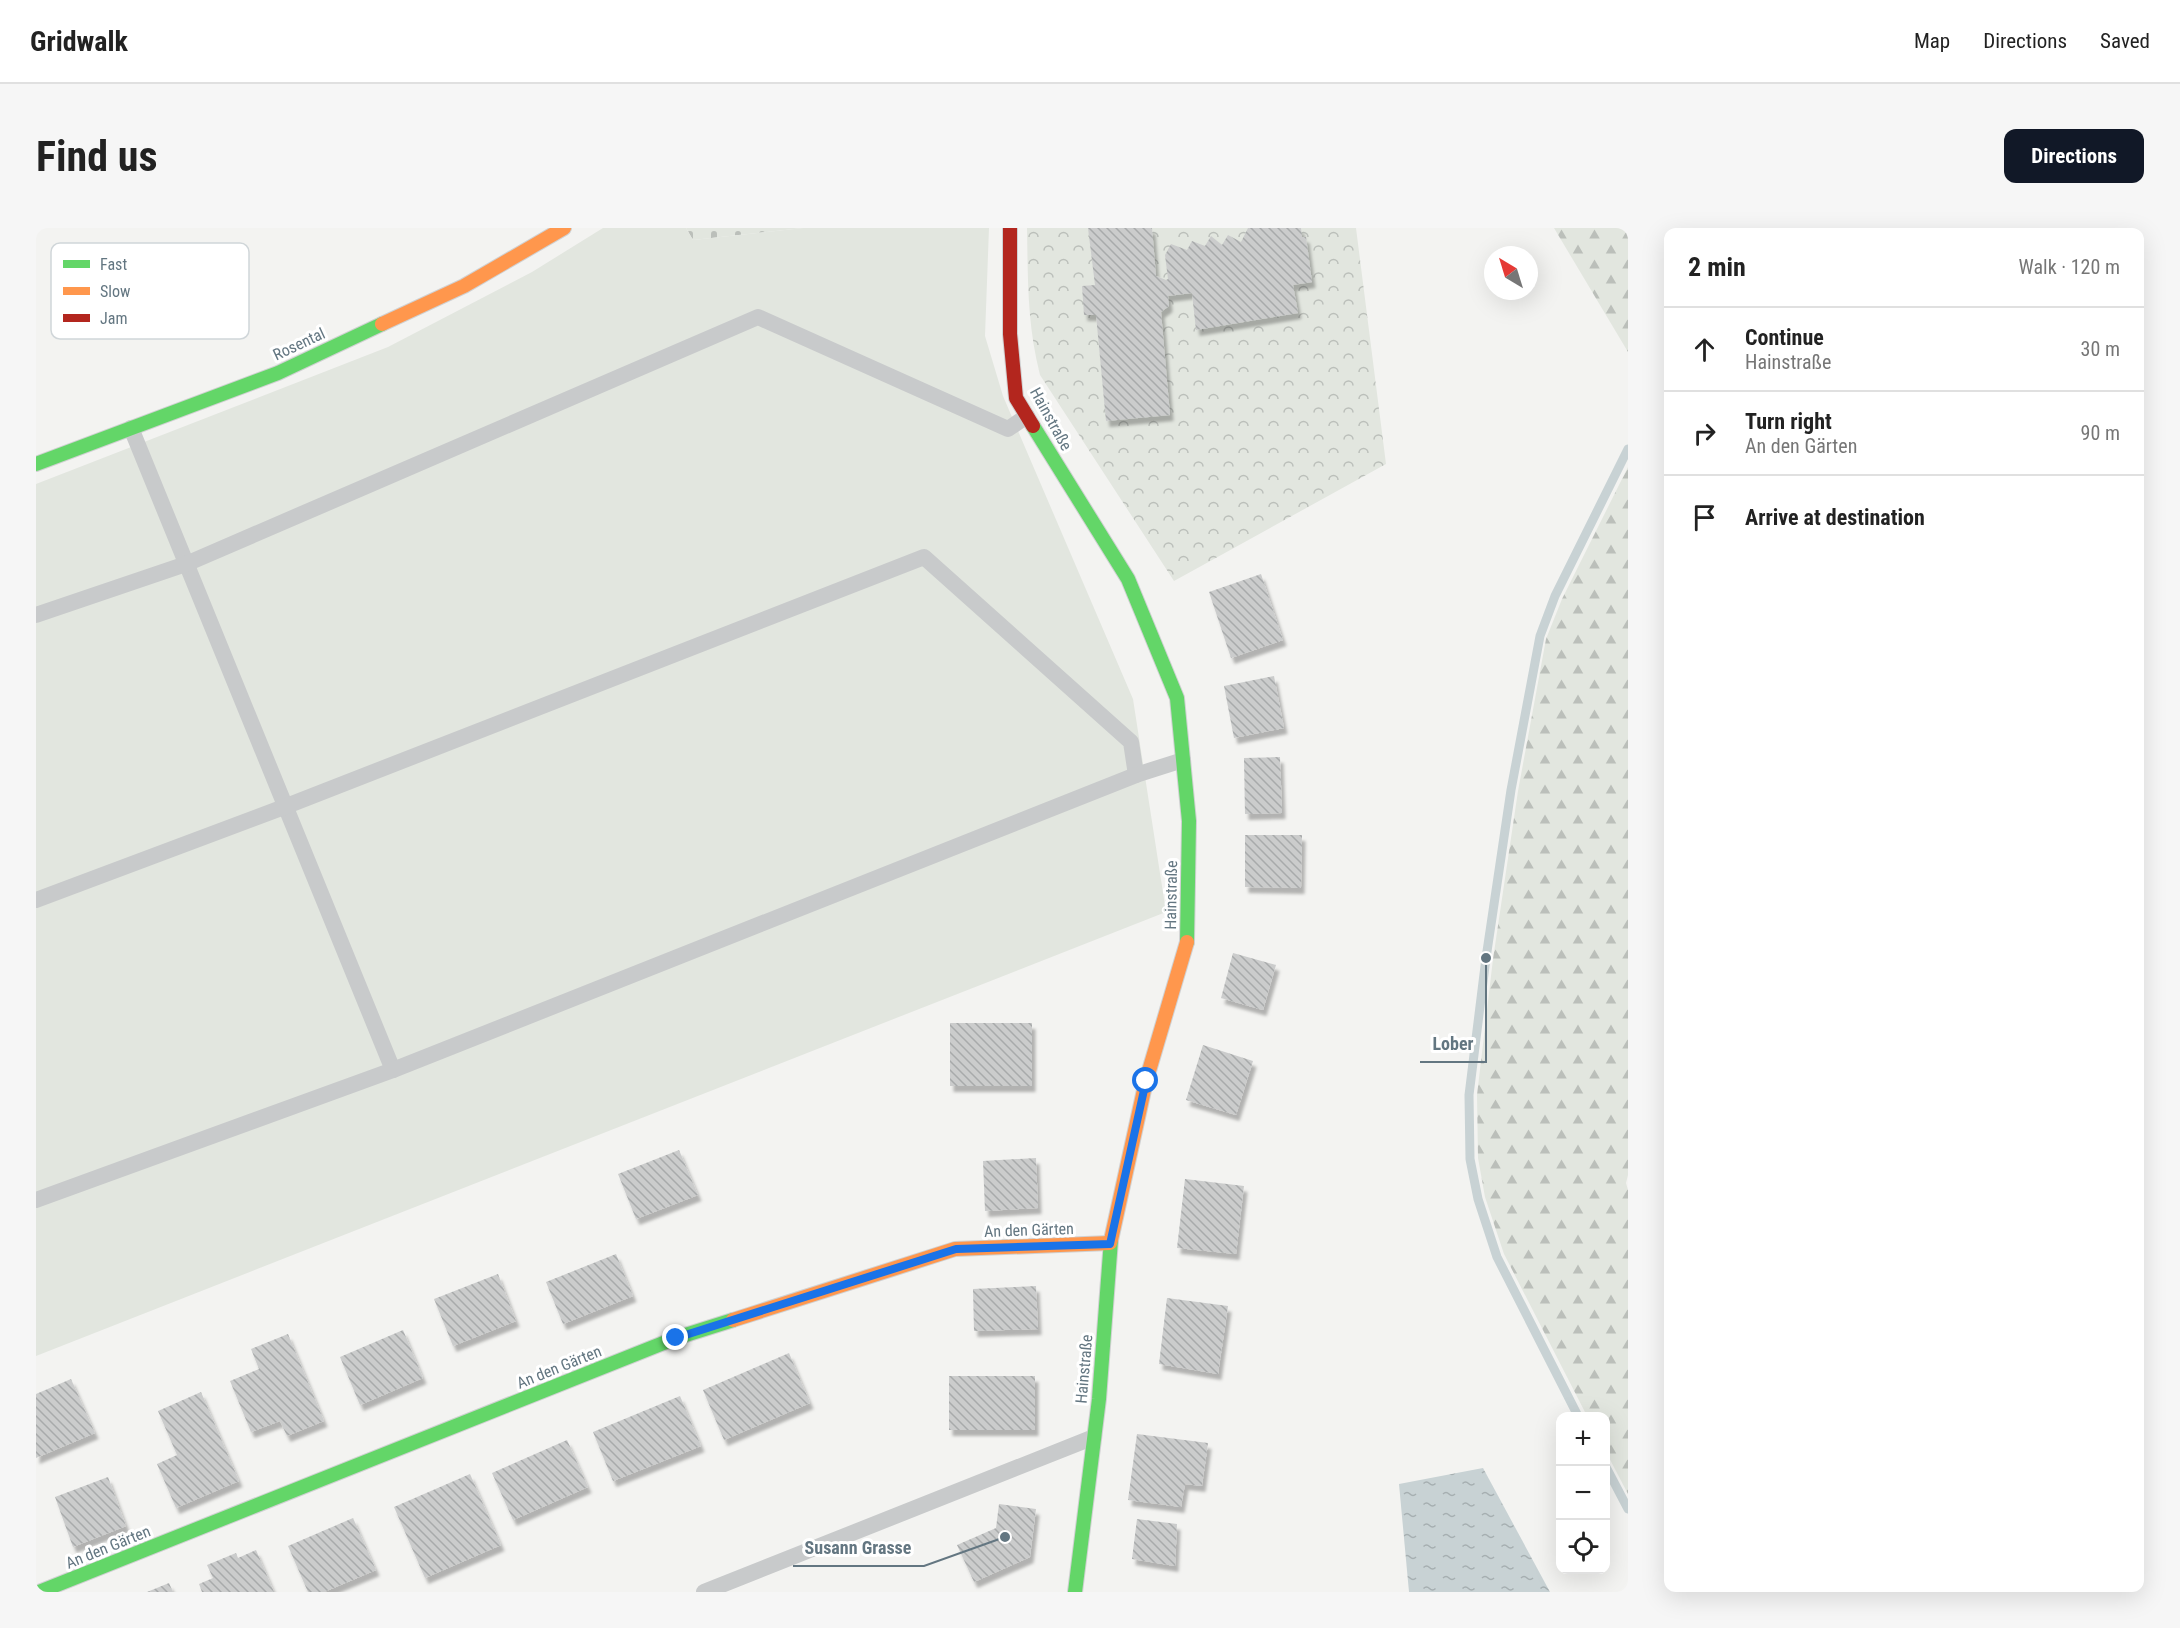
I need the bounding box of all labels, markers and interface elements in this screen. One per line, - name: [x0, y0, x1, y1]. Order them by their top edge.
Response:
- text: Gridwalk: [30, 25, 128, 58]
- text: Map: [1914, 29, 1950, 53]
- text: Directions: [1983, 29, 2067, 53]
- text: Saved: [2100, 29, 2150, 53]
- button: Directions: [2004, 129, 2144, 183]
- text: Find us: [36, 132, 157, 181]
- legend: [51, 243, 249, 339]
- north arrow: [1484, 246, 1538, 300]
- text: 2 min: [1688, 252, 1746, 282]
- text: Fast: [100, 255, 127, 274]
- text: Walk · 120 m: [2019, 255, 2120, 279]
- text: Slow: [100, 282, 130, 301]
- text: Jam: [100, 309, 127, 328]
- street label: Rosental: [270, 324, 328, 364]
- text: Continue: [1745, 325, 1824, 350]
- icon: ahead: [1688, 333, 1721, 366]
- text: 30 m: [2081, 337, 2120, 361]
- text: Hainstraße: [1745, 350, 1831, 374]
- street label: Hainstraße: [1026, 384, 1076, 454]
- text: Turn right: [1745, 409, 1832, 434]
- icon: right: [1688, 417, 1721, 450]
- text: 90 m: [2081, 421, 2120, 445]
- text: An den Gärten: [1745, 434, 1857, 458]
- icon: arrive: [1688, 501, 1721, 534]
- text: Arrive at destination: [1745, 505, 1925, 530]
- street label: Hainstraße: [1161, 860, 1181, 930]
- callout: Lober: [1420, 1026, 1486, 1062]
- text: Lober: [1432, 1033, 1474, 1054]
- route start: [1132, 1067, 1158, 1093]
- street label: An den Gärten: [984, 1219, 1074, 1241]
- route end: [662, 1324, 688, 1350]
- street label: Hainstraße: [1072, 1334, 1096, 1404]
- street label: An den Gärten: [514, 1341, 604, 1393]
- map controls: [1556, 1412, 1610, 1574]
- button: +: [1556, 1412, 1610, 1466]
- button: −: [1556, 1466, 1610, 1520]
- button: locate: [1556, 1520, 1610, 1574]
- street label: An den Gärten: [63, 1521, 153, 1573]
- callout: Susann Grasse: [793, 1530, 924, 1566]
- text: Susann Grasse: [805, 1537, 912, 1558]

